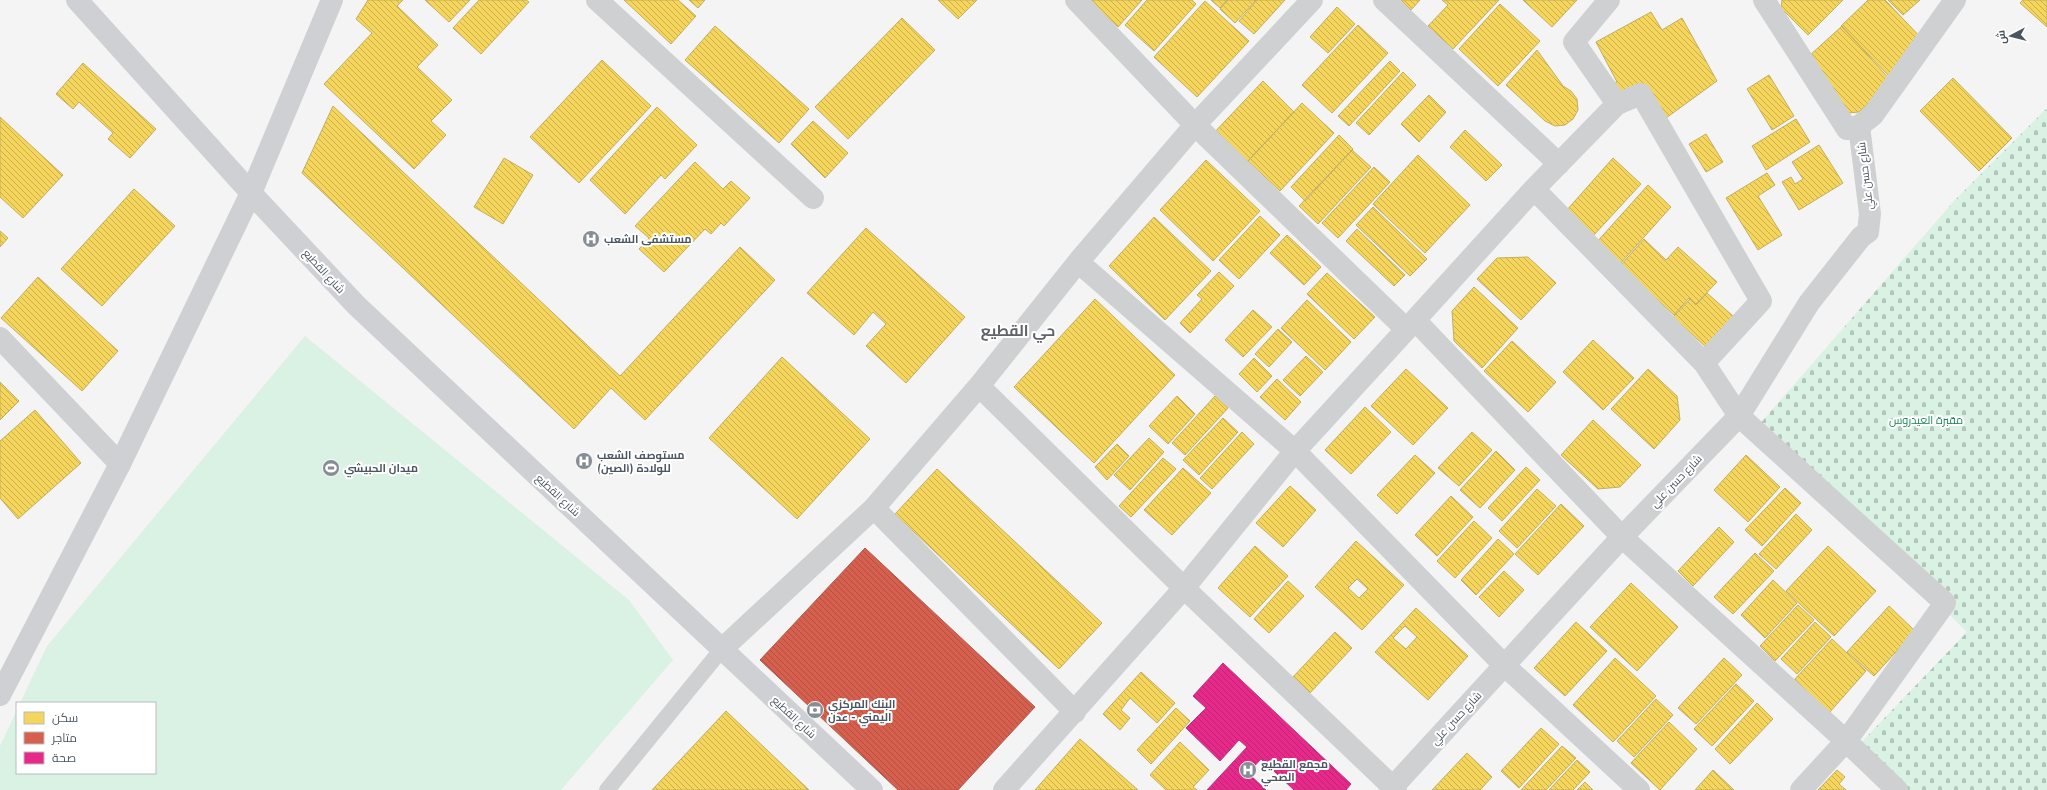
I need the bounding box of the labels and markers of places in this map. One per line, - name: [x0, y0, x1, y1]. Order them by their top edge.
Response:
- hospital icon: مستشفى الشعب: [581, 229, 601, 249]
- place label: مستشفى الشعب: [604, 232, 692, 247]
- place label: مستوصف الشعب (الصين) للولادة: [597, 448, 685, 476]
- hospital icon: مستوصف الشعب (الصين) للولادة: [574, 451, 594, 471]
- sports icon: ميدان الحبيشي: [321, 458, 341, 478]
- place label: ميدان الحبيشي: [344, 461, 418, 478]
- place label: البنك المركزي اليمني - عدن: [828, 697, 895, 727]
- bank icon: البنك المركزي اليمني - عدن: [805, 700, 825, 720]
- place label: مجمع القطيع الصحي: [1261, 757, 1328, 787]
- hospital icon: مجمع القطيع الصحي: [1238, 760, 1258, 780]

